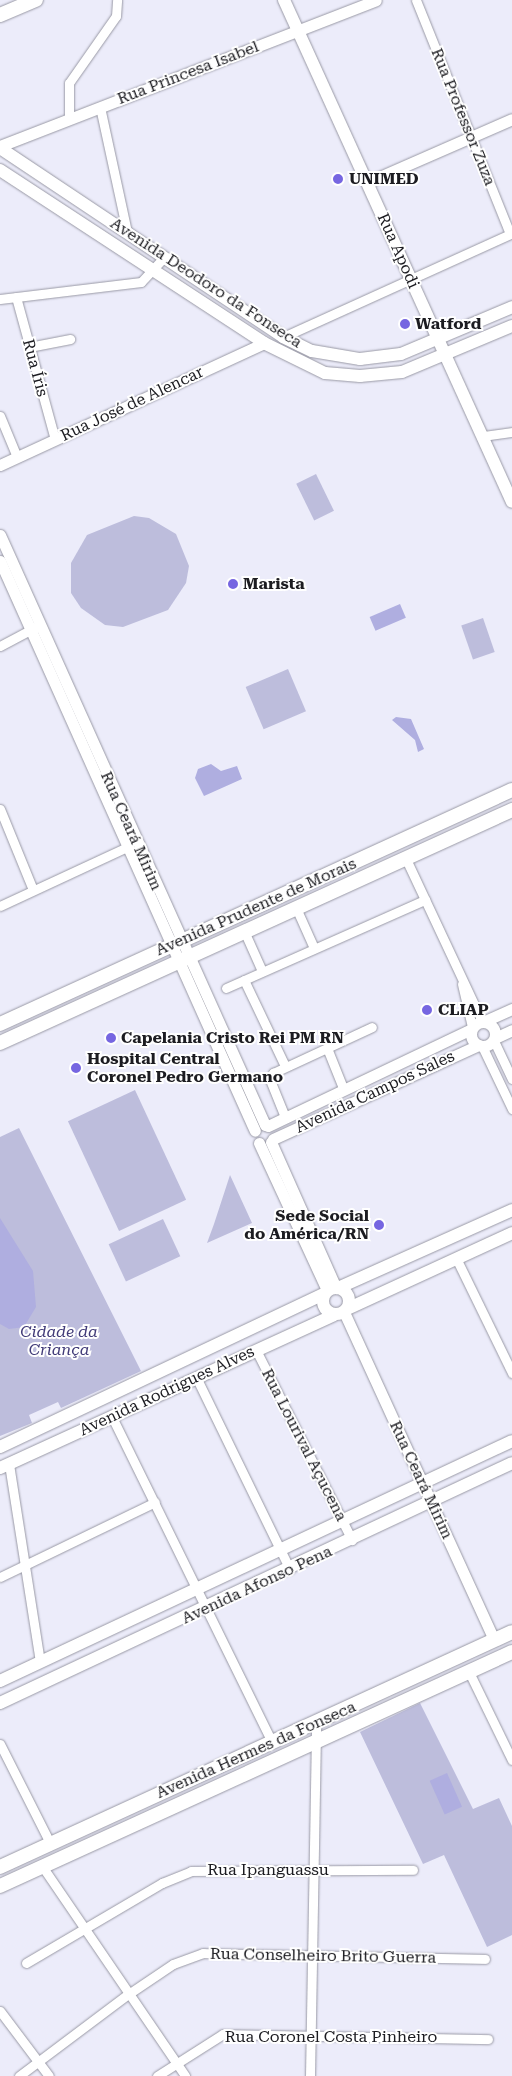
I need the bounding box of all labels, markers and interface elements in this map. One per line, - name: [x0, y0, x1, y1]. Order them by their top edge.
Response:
- street label: Rua Princesa Isabel: [115, 37, 261, 109]
- street label: Rua Professor Zuza: [427, 45, 499, 189]
- place label: UNIMED: [349, 169, 419, 189]
- marker: UNIMED: [331, 172, 345, 186]
- street label: Rua Apodi: [373, 210, 423, 292]
- street label: Avenida Deodoro da Fonseca: [107, 214, 305, 352]
- place label: Watford: [415, 314, 481, 334]
- marker: Watford: [399, 318, 411, 330]
- street label: Rua Íris: [18, 337, 52, 399]
- street label: Rua José de Alencar: [58, 362, 206, 446]
- place label: Marista: [243, 574, 305, 594]
- marker: Marista: [227, 578, 239, 590]
- street label: Rua Ceará Mirim: [96, 769, 166, 893]
- street label: Avenida Prudente de Morais: [153, 854, 359, 960]
- place label: CLIAP: [438, 1000, 488, 1020]
- marker: CLIAP: [420, 1003, 434, 1017]
- place label: Capelania Cristo Rei PM RN: [121, 1028, 344, 1048]
- marker: Capelania Cristo Rei PM RN: [105, 1032, 117, 1044]
- street label: Avenida Campos Sales: [292, 1047, 458, 1137]
- place label: Hospital Central Coronel Pedro Germano: [87, 1049, 283, 1087]
- marker: Hospital Central Coronel Pedro Germano: [69, 1061, 83, 1075]
- place label: Sede Social do América/RN: [244, 1206, 369, 1244]
- marker: Sede Social do América/RN: [373, 1219, 385, 1231]
- park label: Cidade da Criança: [20, 1322, 98, 1360]
- street label: Avenida Rodrigues Alves: [77, 1342, 257, 1440]
- street label: Rua Lourival Açucena: [257, 1366, 351, 1524]
- street label: Rua Ceará Mirim: [385, 1418, 457, 1542]
- street label: Avenida Afonso Pena: [179, 1542, 335, 1628]
- street label: Avenida Hermes da Fonseca: [153, 1697, 359, 1803]
- street label: Rua Ipanguassu: [207, 1860, 329, 1880]
- street label: Rua Conselheiro Brito Guerra: [210, 1944, 436, 1968]
- street label: Rua Coronel Costa Pinheiro: [225, 2027, 437, 2047]

